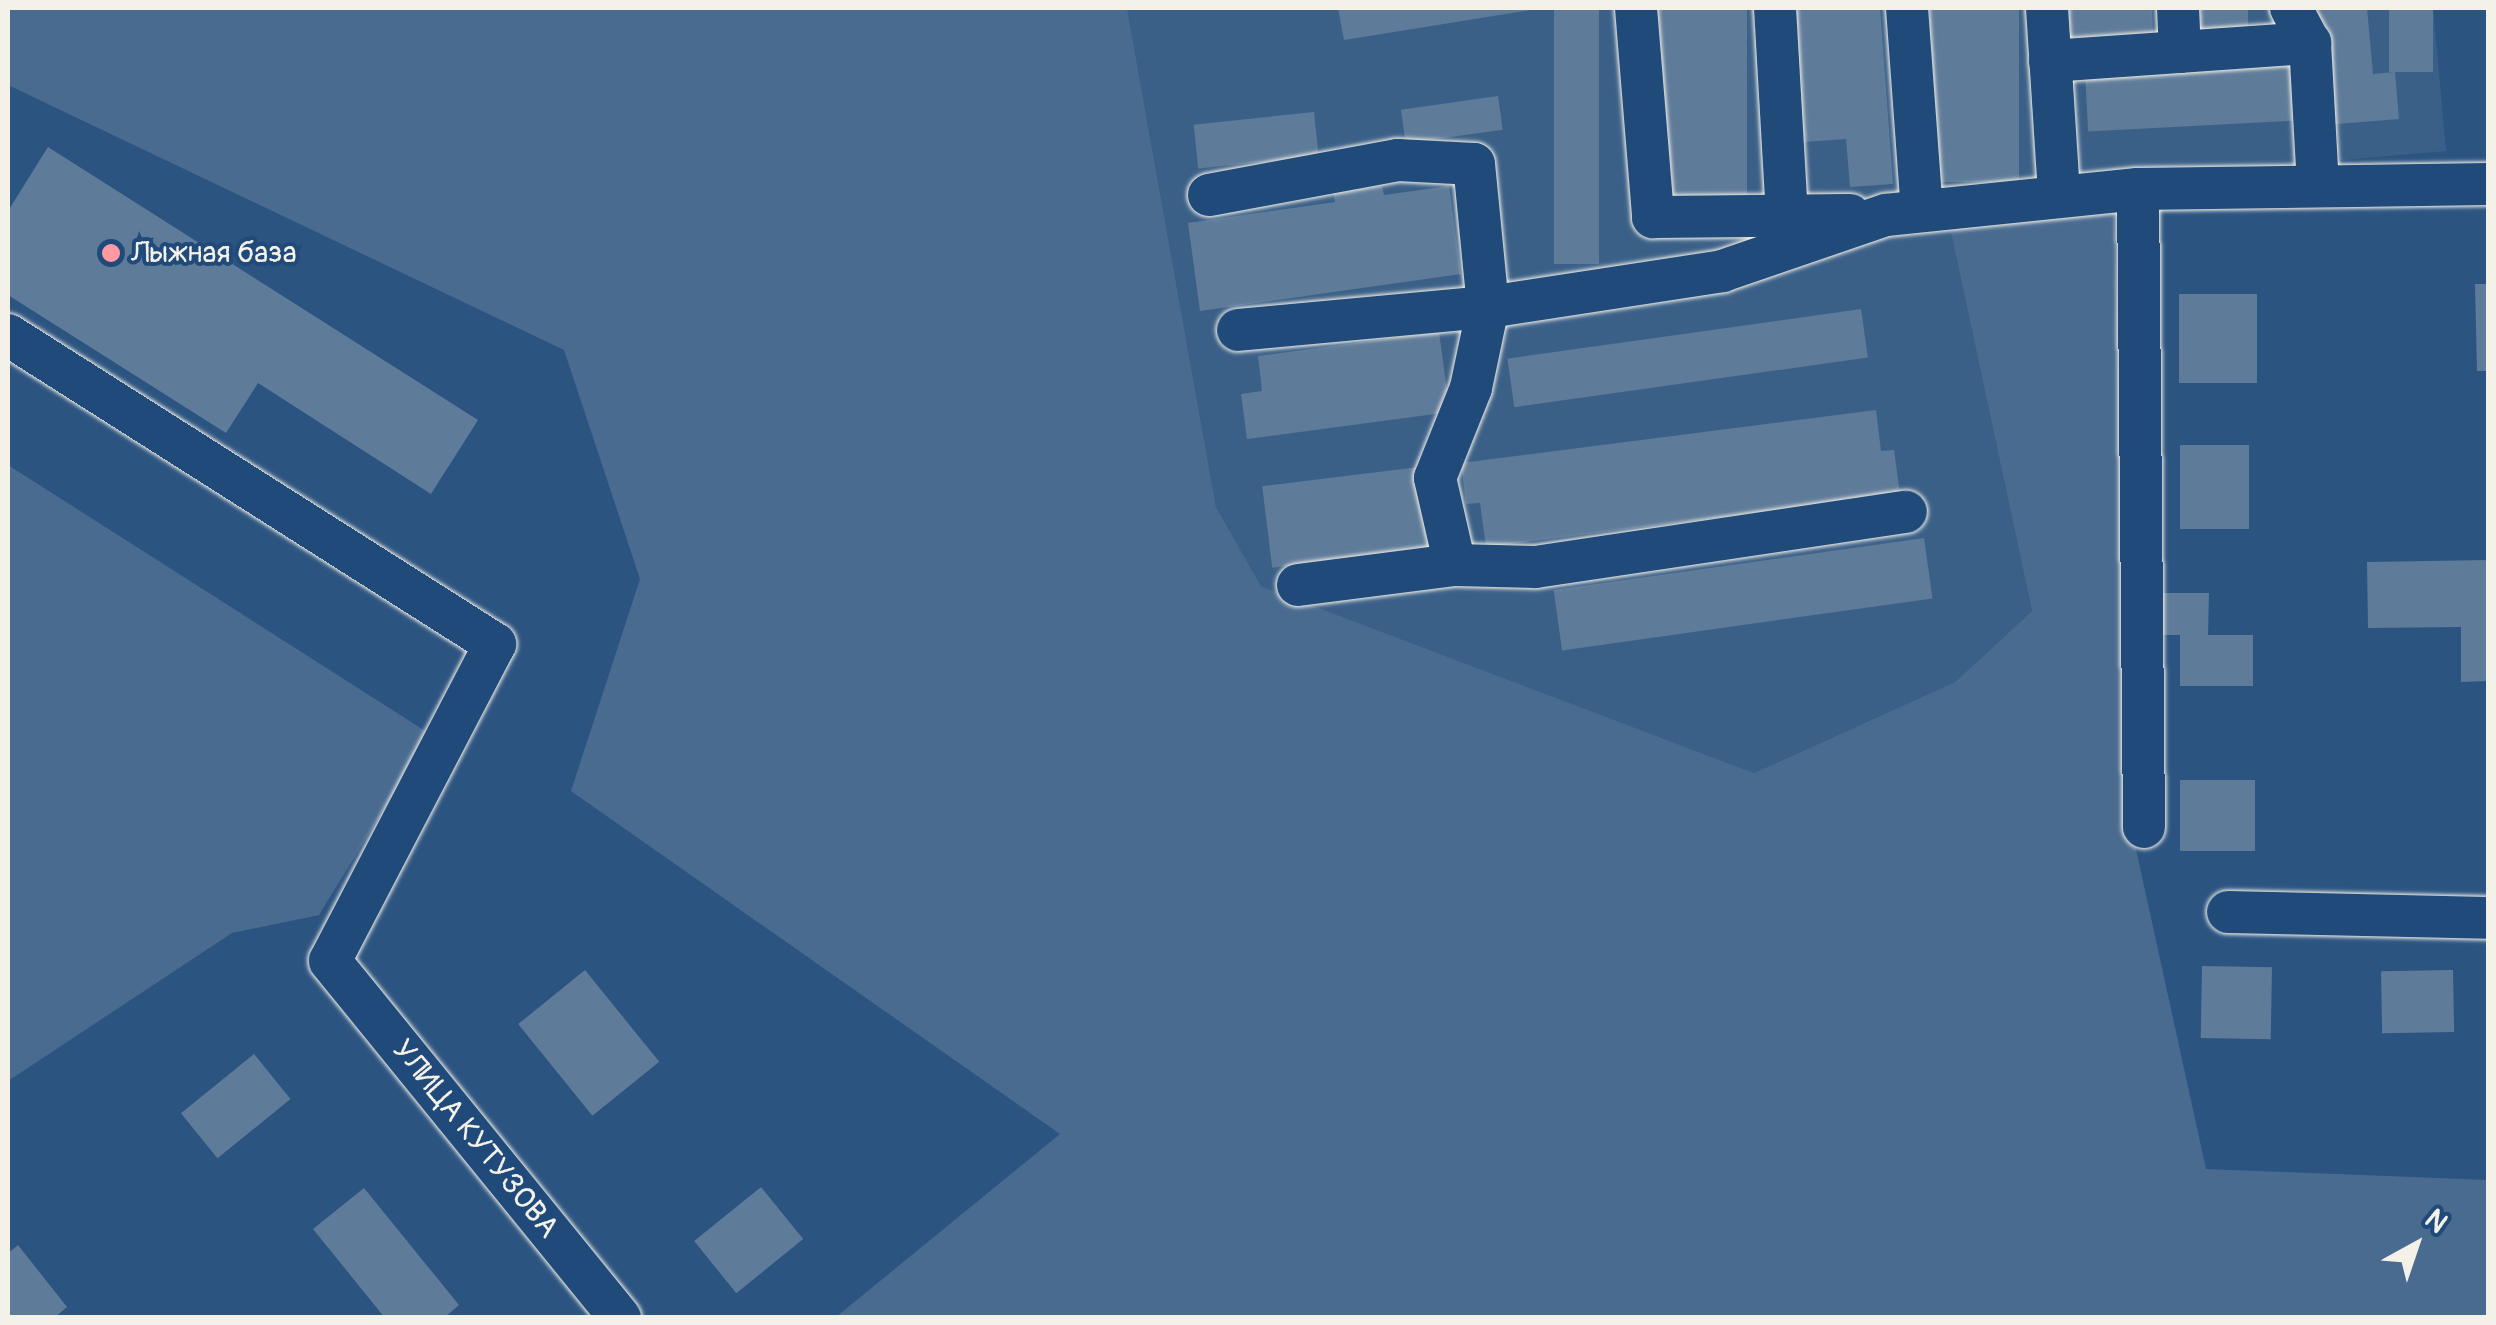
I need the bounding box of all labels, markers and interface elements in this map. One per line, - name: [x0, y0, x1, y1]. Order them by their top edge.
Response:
- place label: Лыжная база: [131, 235, 297, 271]
- marker: Лыжная база: [100, 242, 122, 264]
- street label: УЛИЦА КУТУЗОВА: [384, 1033, 566, 1245]
- north arrow: [2366, 1195, 2466, 1295]
- text: N: [2417, 1202, 2454, 1241]

